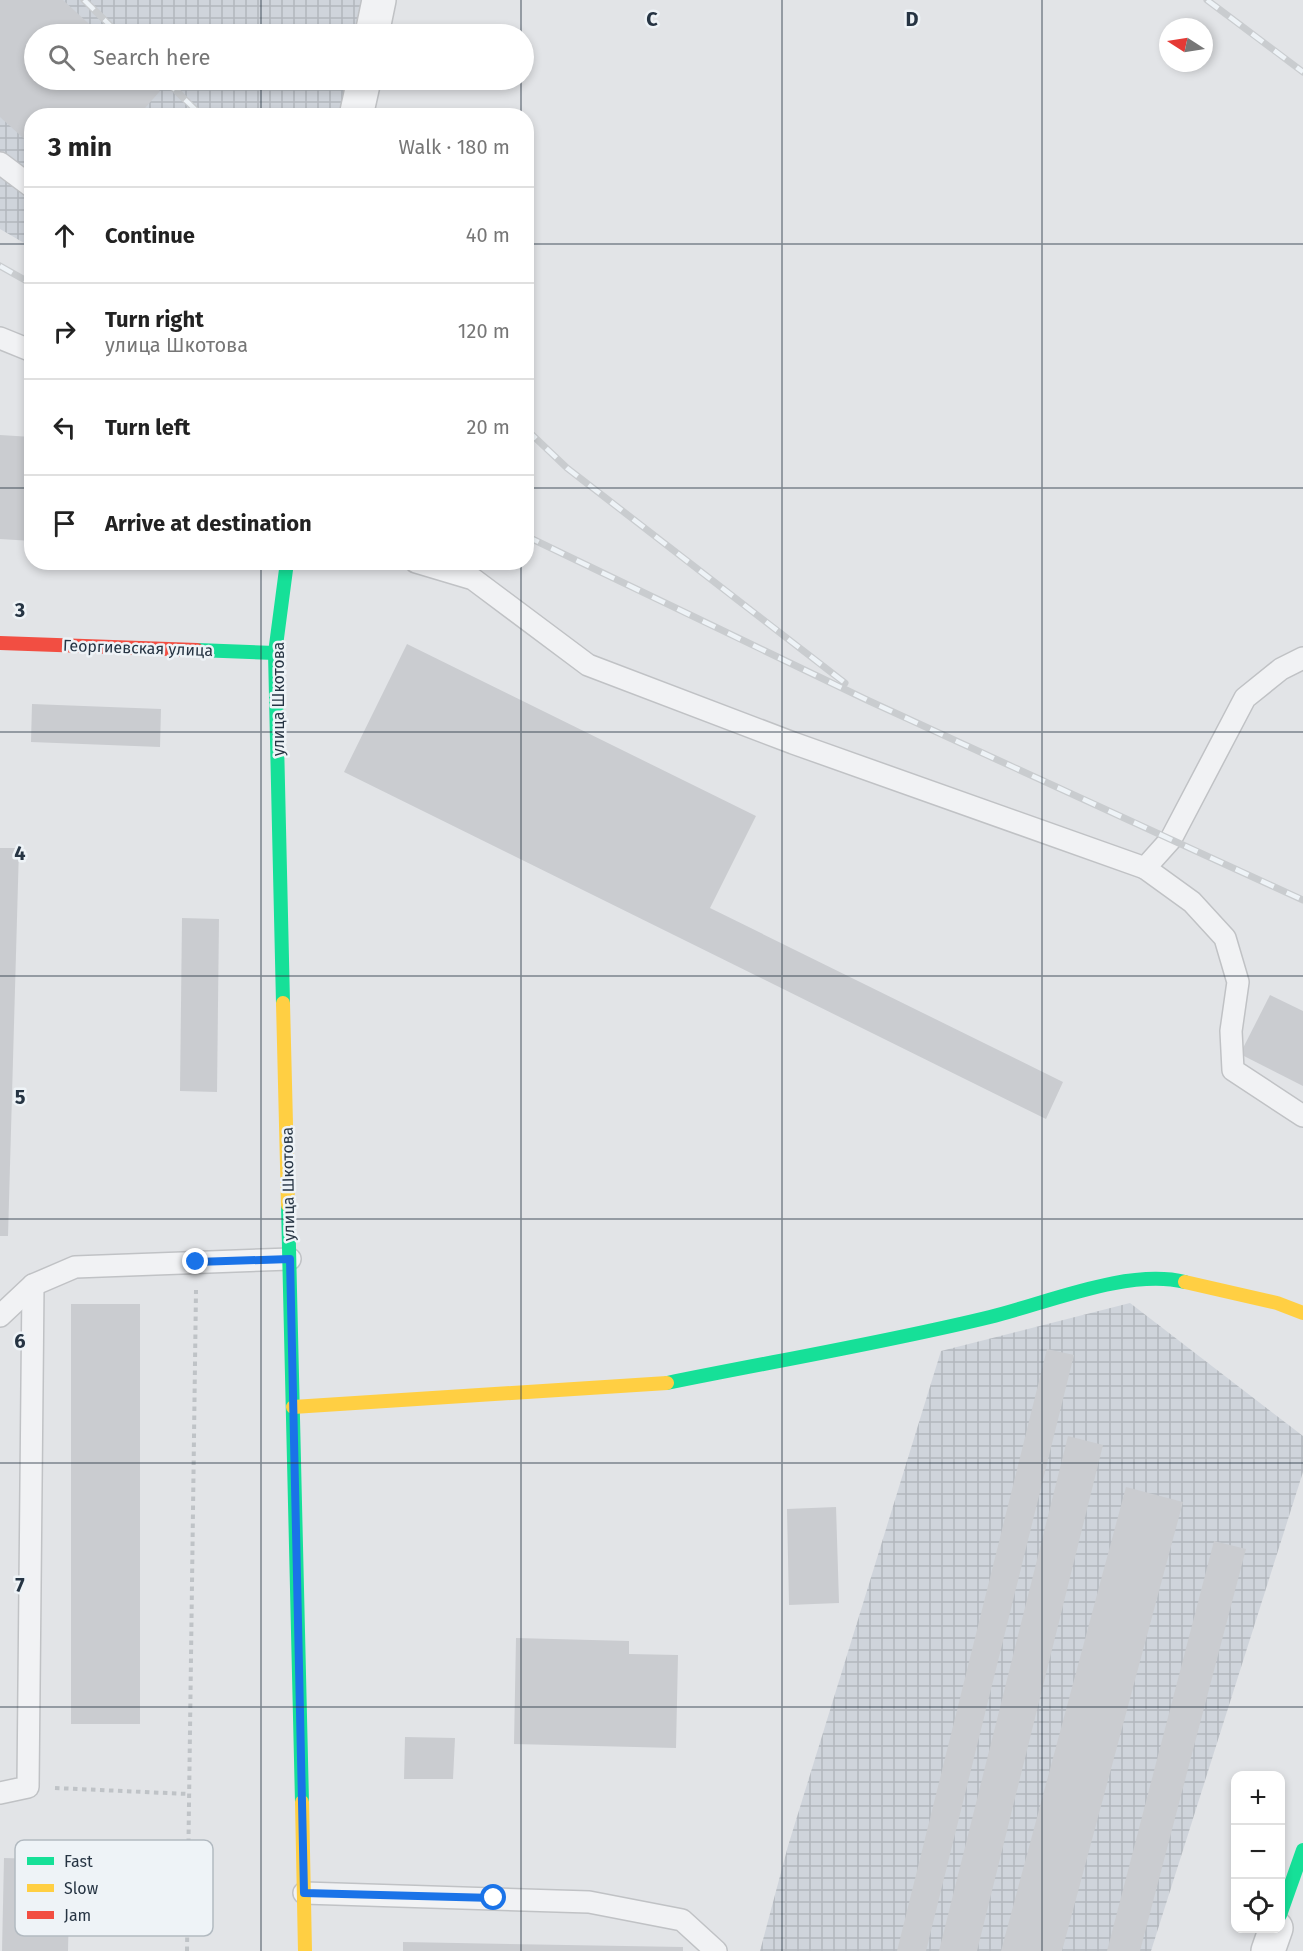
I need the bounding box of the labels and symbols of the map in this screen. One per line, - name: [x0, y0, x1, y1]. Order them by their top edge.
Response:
- text: C: [646, 7, 658, 31]
- text: D: [905, 7, 919, 31]
- north arrow: [1159, 18, 1213, 72]
- text: 3: [14, 598, 25, 622]
- street label: Георгиевская улица: [63, 636, 213, 660]
- street label: улица Шкотова: [269, 642, 288, 756]
- text: 4: [14, 841, 26, 865]
- text: 5: [15, 1085, 26, 1109]
- street label: улица Шкотова: [278, 1127, 298, 1241]
- route end: [182, 1248, 208, 1274]
- text: 6: [14, 1329, 26, 1353]
- text: 7: [15, 1573, 25, 1597]
- legend: [15, 1840, 213, 1936]
- text: Fast: [64, 1852, 93, 1871]
- text: Slow: [64, 1879, 99, 1898]
- route start: [480, 1884, 506, 1910]
- text: Jam: [64, 1906, 91, 1925]

